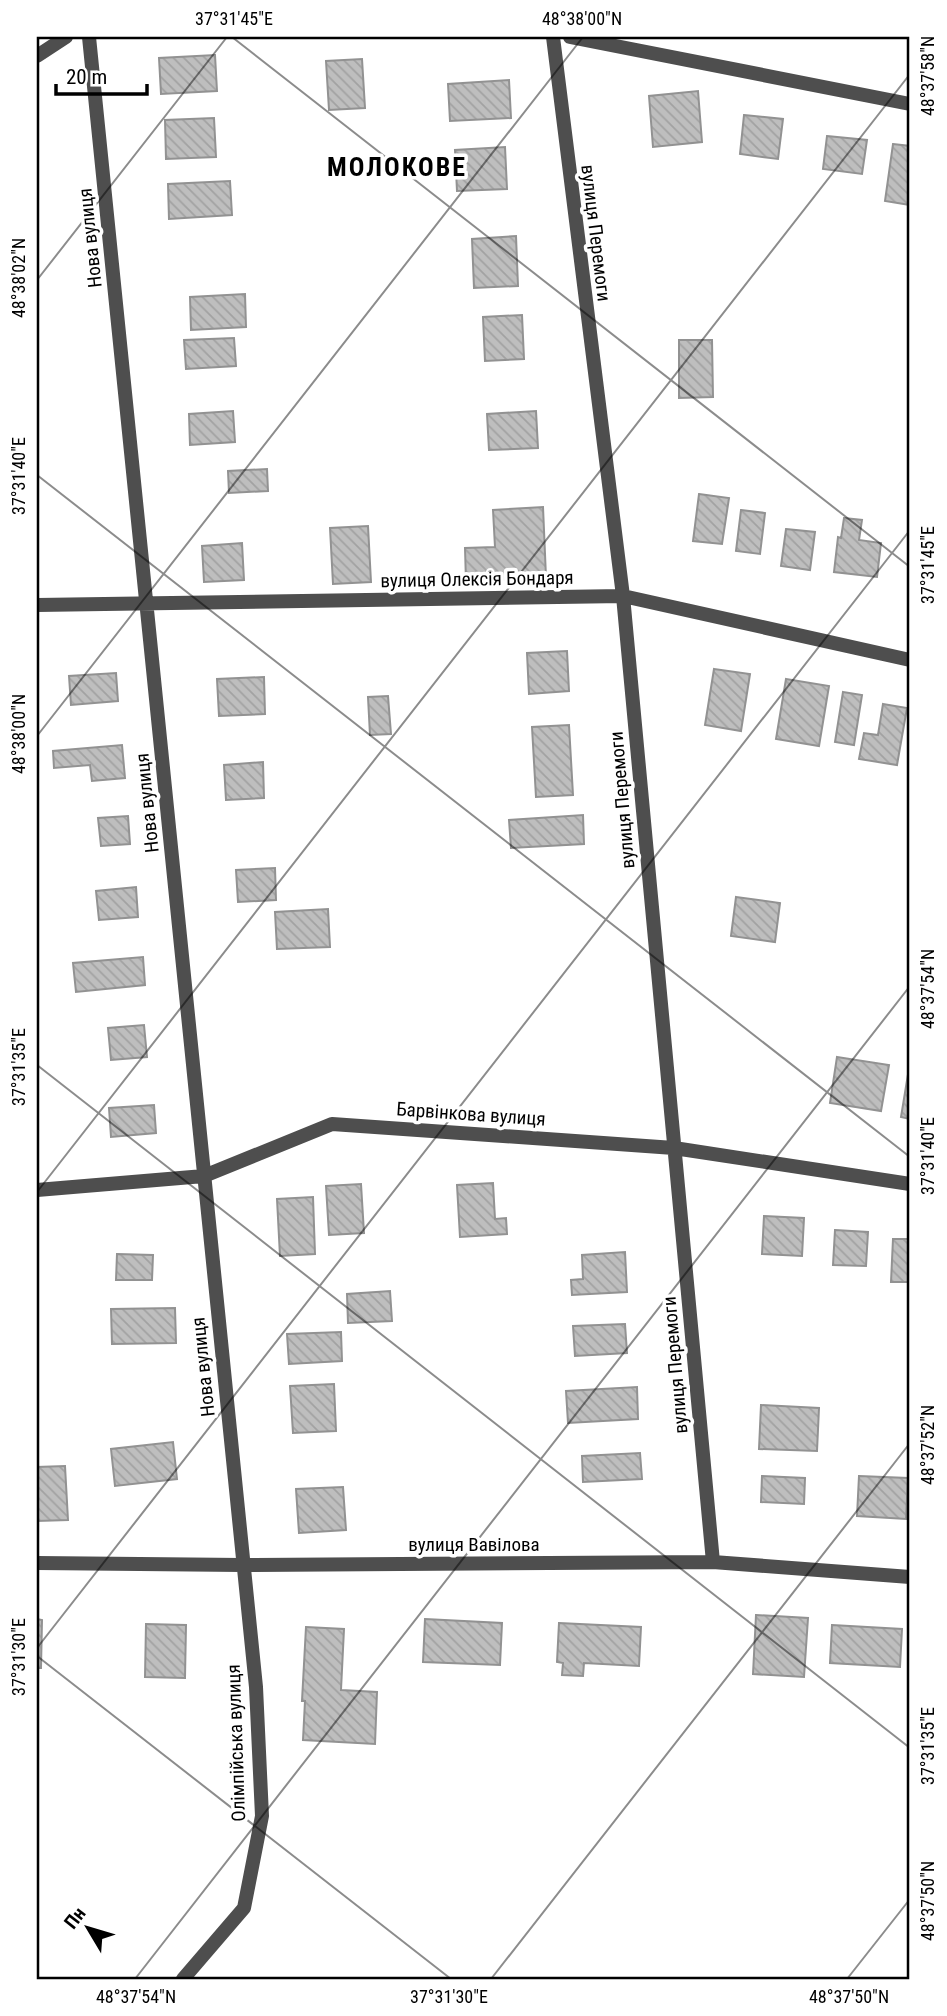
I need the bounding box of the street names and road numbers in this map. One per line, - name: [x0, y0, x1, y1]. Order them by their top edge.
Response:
- street label: вулиця Перемоги: [576, 163, 616, 303]
- street label: Нова вулиця: [73, 187, 107, 289]
- street label: вулиця Олексія Бондаря: [380, 566, 574, 592]
- street label: вулиця Перемоги: [605, 731, 639, 869]
- street label: Нова вулиця: [130, 752, 164, 854]
- street label: Барвінкова вулиця: [396, 1097, 546, 1131]
- street label: вулиця Перемоги: [658, 1296, 692, 1434]
- street label: Нова вулиця: [186, 1316, 220, 1418]
- street label: вулиця Вавілова: [408, 1533, 540, 1556]
- street label: Олімпійська вулиця: [222, 1664, 250, 1822]

